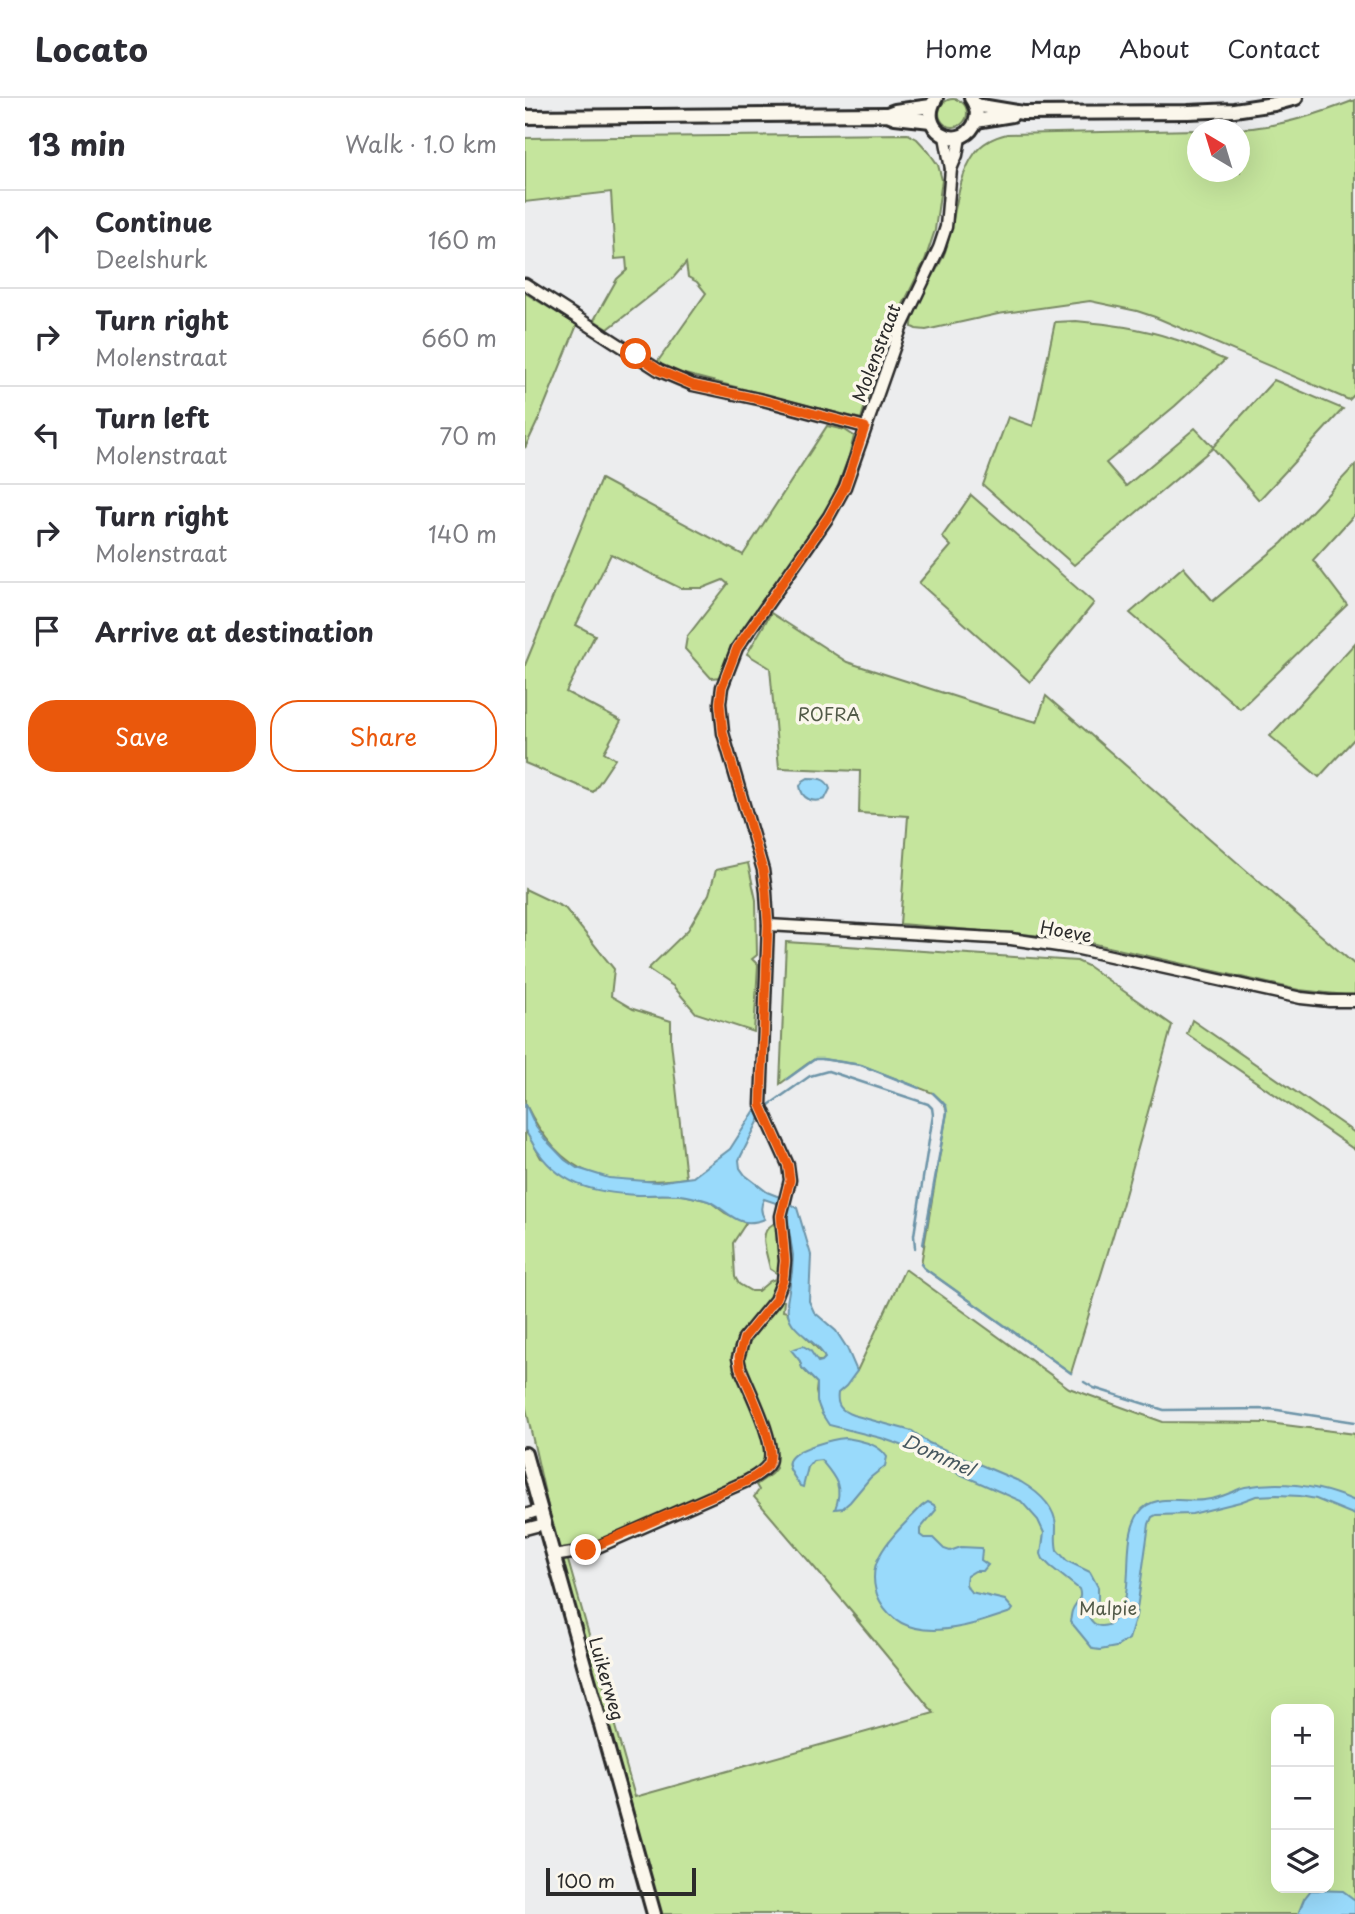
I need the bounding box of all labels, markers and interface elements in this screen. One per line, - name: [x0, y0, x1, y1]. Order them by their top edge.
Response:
- text: Locato: [35, 23, 148, 73]
- text: Home: [925, 30, 992, 66]
- text: Map: [1030, 30, 1081, 66]
- text: About: [1119, 30, 1189, 66]
- text: Contact: [1227, 30, 1320, 66]
- north arrow: [1187, 119, 1250, 182]
- text: 13 min: [28, 121, 126, 166]
- text: Walk · 1.0 km: [345, 126, 497, 161]
- text: Continue: [95, 202, 212, 241]
- icon: ahead: [28, 220, 66, 258]
- text: 160 m: [428, 222, 497, 257]
- text: Deelshurk: [95, 241, 208, 276]
- street label: Molenstraat: [844, 299, 907, 406]
- text: Turn right: [95, 300, 229, 339]
- icon: right: [28, 318, 66, 356]
- text: 660 m: [421, 320, 497, 355]
- route start: [620, 338, 651, 369]
- text: Molenstraat: [95, 339, 227, 374]
- text: Turn left: [95, 398, 210, 437]
- icon: left: [28, 416, 66, 454]
- text: 70 m: [439, 418, 497, 453]
- text: Molenstraat: [95, 437, 227, 472]
- text: Turn right: [95, 496, 229, 535]
- icon: right: [28, 514, 66, 552]
- text: 140 m: [428, 516, 497, 551]
- text: Molenstraat: [95, 535, 227, 570]
- icon: arrive: [28, 612, 66, 650]
- text: Arrive at destination: [95, 612, 374, 651]
- button: Save: [28, 700, 256, 772]
- button: Share: [270, 700, 497, 772]
- park label: ROFRA: [798, 700, 861, 727]
- street label: Hoeve: [1038, 913, 1094, 948]
- water label: Dommel: [898, 1426, 982, 1484]
- route end: [570, 1534, 601, 1565]
- park label: Malpie: [1079, 1594, 1137, 1621]
- street label: Luikerweg: [583, 1634, 632, 1724]
- map controls: [1271, 1704, 1334, 1893]
- button: +: [1271, 1704, 1334, 1767]
- button: −: [1271, 1767, 1334, 1830]
- button: layers: [1271, 1830, 1334, 1893]
- scale bar: [546, 1865, 697, 1897]
- text: 100 m: [557, 1866, 615, 1894]

